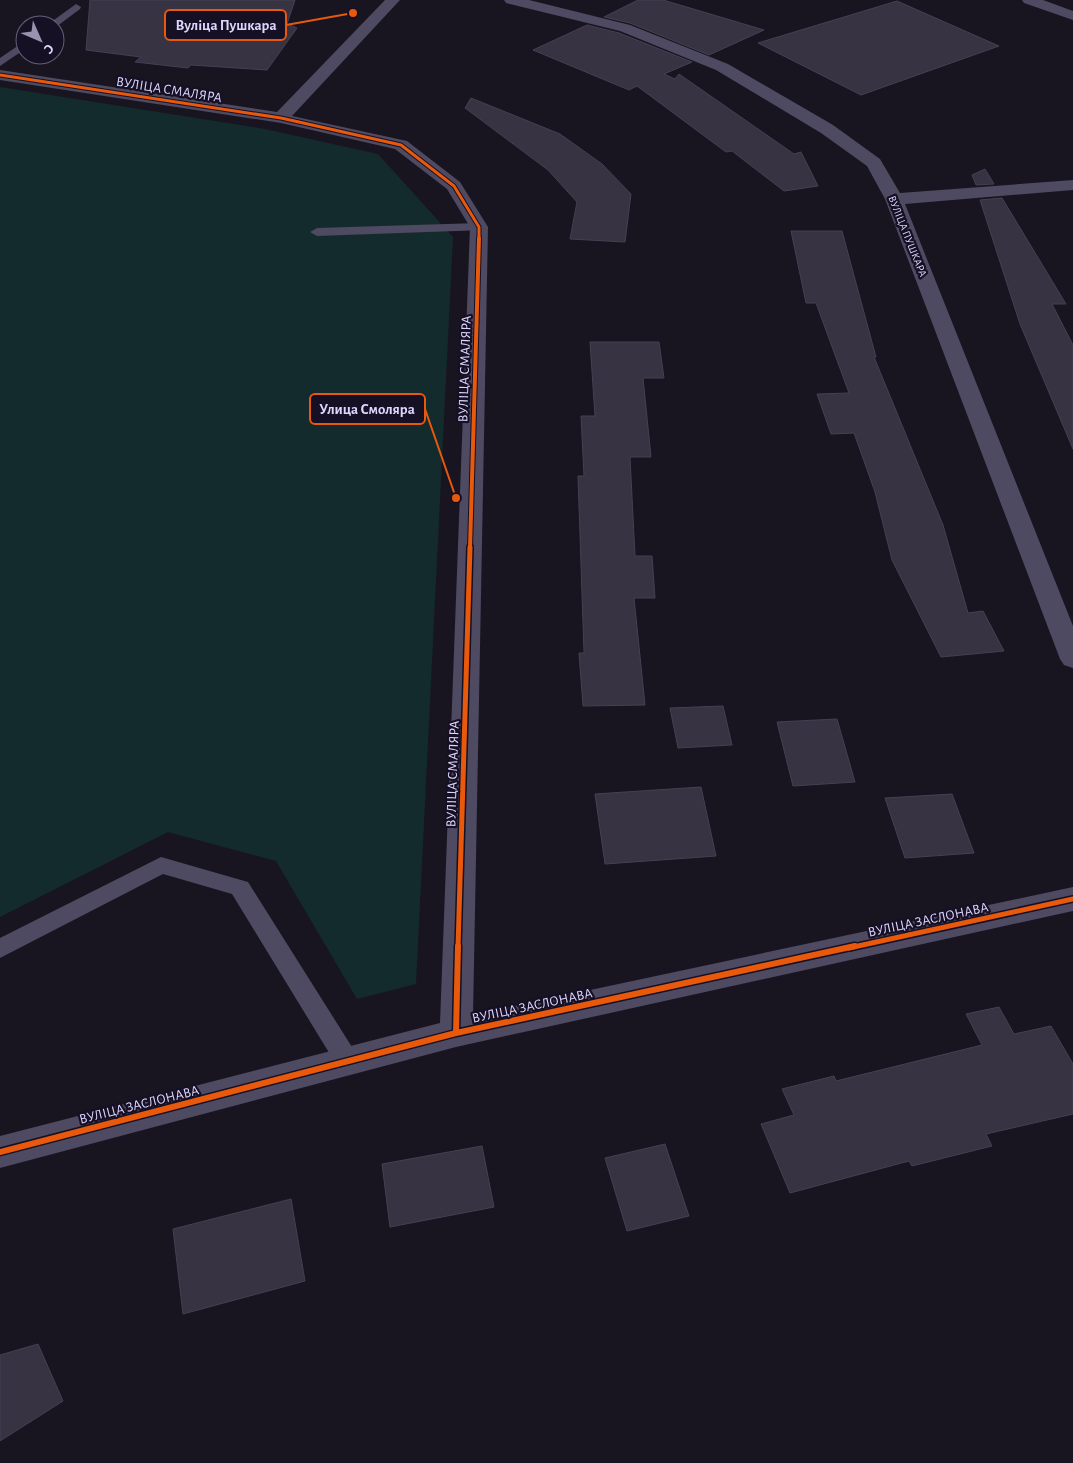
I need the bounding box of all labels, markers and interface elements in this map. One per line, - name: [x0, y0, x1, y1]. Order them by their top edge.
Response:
- callout: Вуліца Пушкара: [165, 10, 286, 40]
- north arrow: [15, 15, 65, 65]
- text: Вуліца Пушкара: [175, 18, 277, 33]
- text: С: [41, 41, 56, 56]
- street label: ВУЛІЦА СМАЛЯРА: [115, 75, 223, 105]
- street label: ВУЛІЦА ПУШКАРА: [886, 194, 929, 279]
- street label: ВУЛІЦА СМАЛЯРА: [456, 315, 474, 423]
- callout: Улица Смоляра: [310, 394, 425, 424]
- text: Улица Смоляра: [319, 402, 415, 417]
- street label: ВУЛІЦА СМАЛЯРА: [444, 720, 462, 828]
- street label: ВУЛІЦА ЗАСЛОНАВА: [867, 900, 990, 940]
- street label: ВУЛІЦА ЗАСЛОНАВА: [471, 986, 594, 1026]
- street label: ВУЛІЦА ЗАСЛОНАВА: [78, 1083, 201, 1127]

